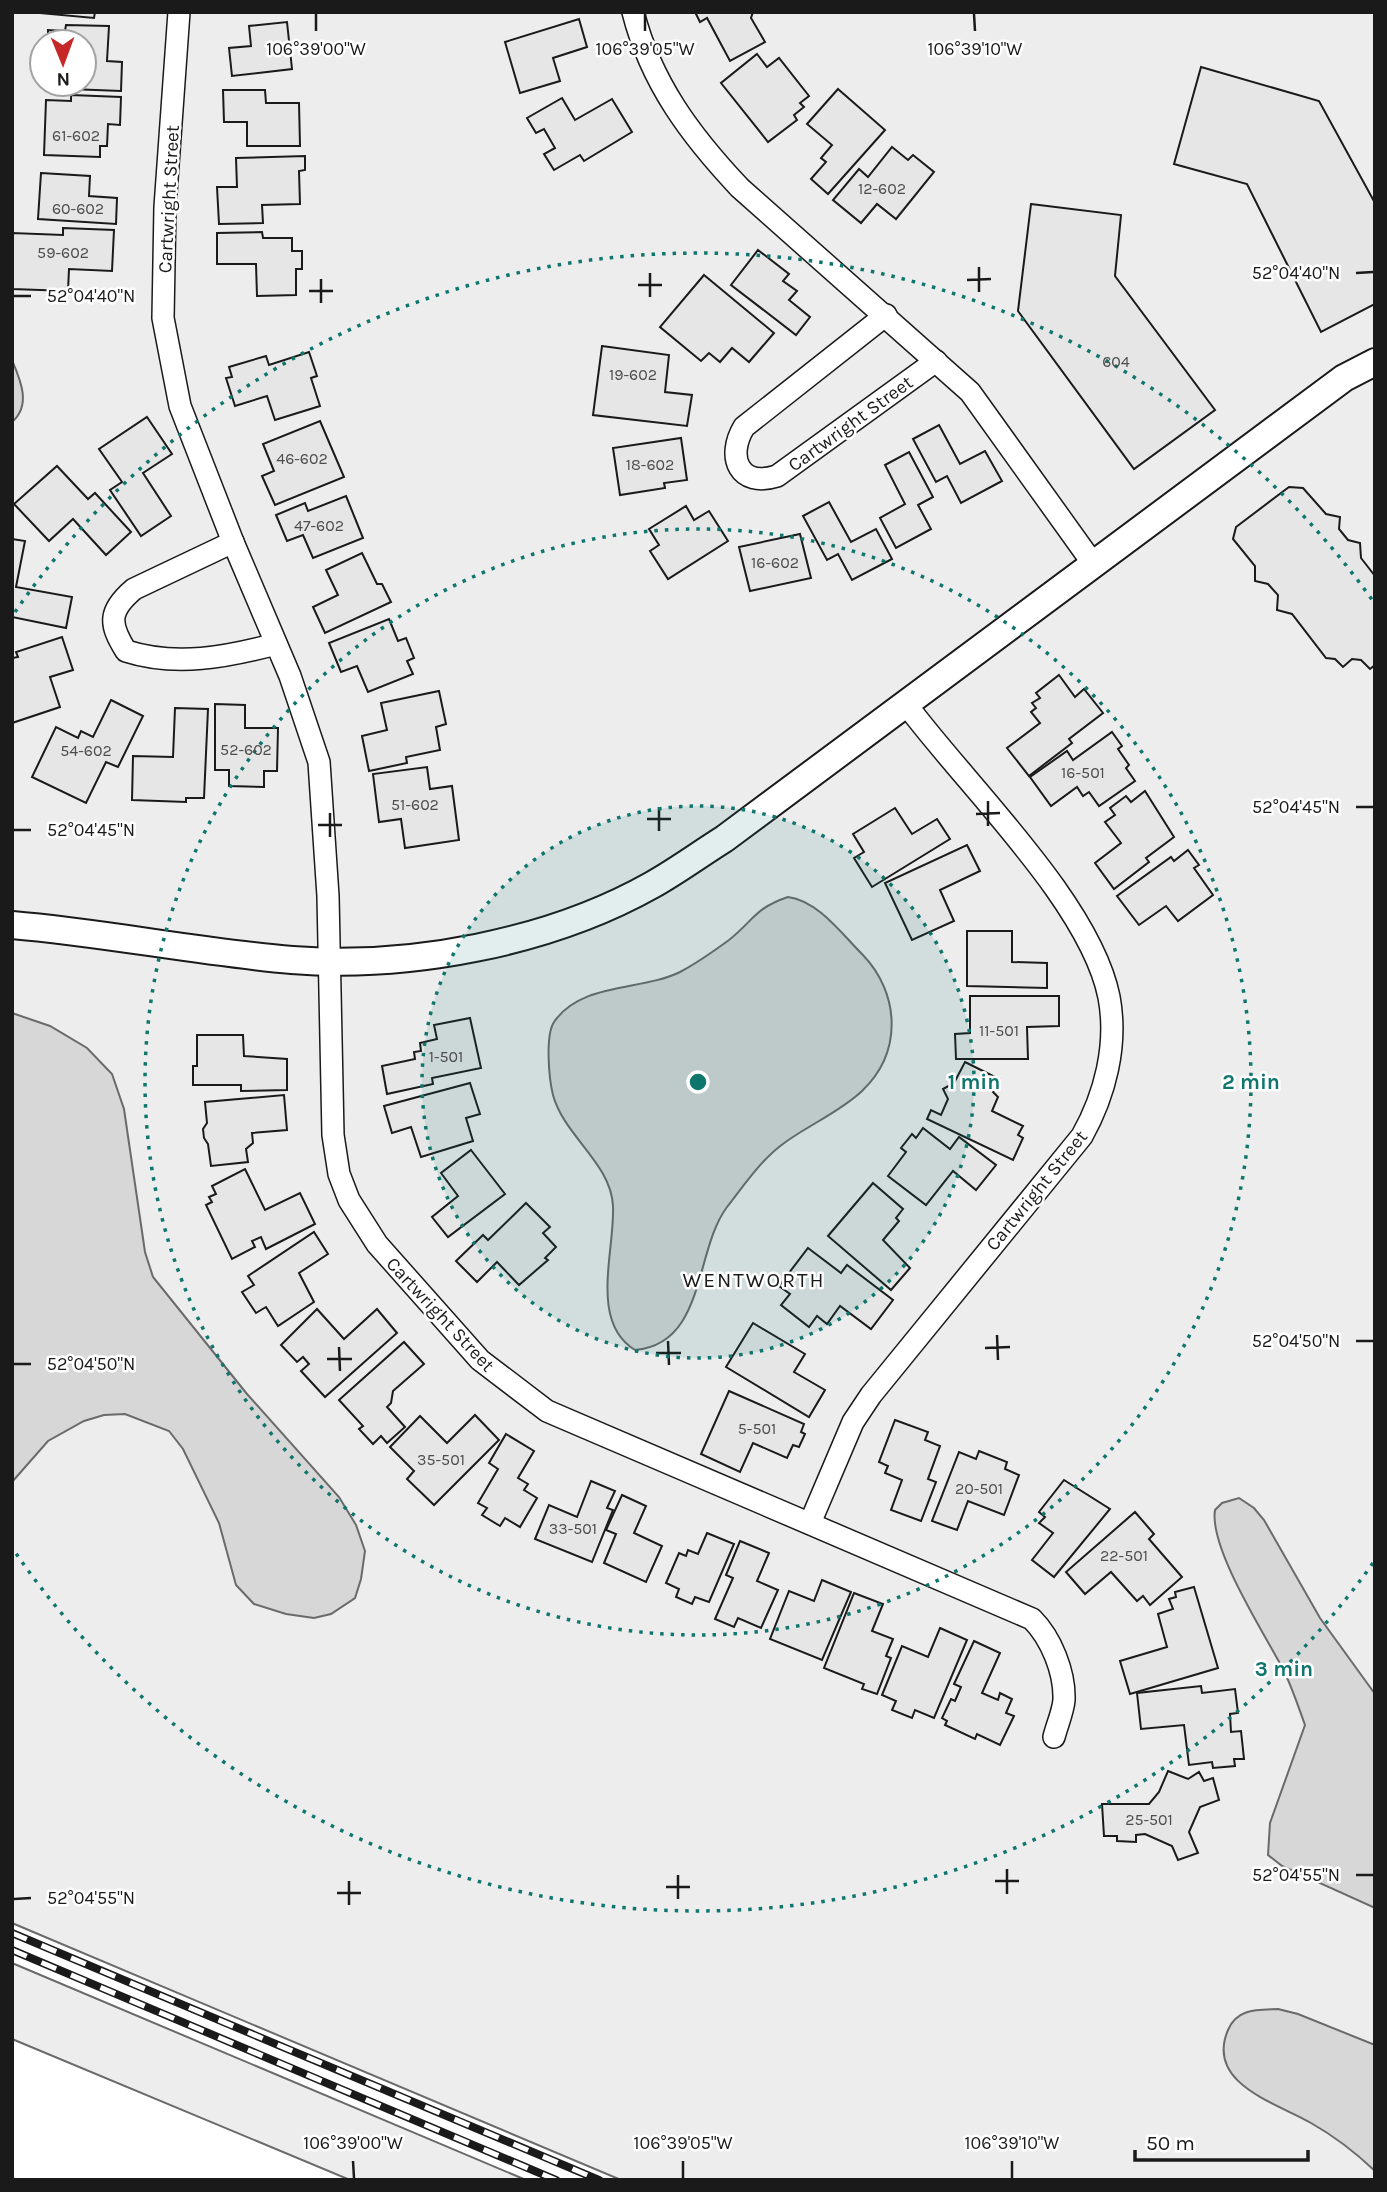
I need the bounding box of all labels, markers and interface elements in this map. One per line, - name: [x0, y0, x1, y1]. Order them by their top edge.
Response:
- north arrow: [28, 28, 98, 98]
- text: 106°39'00"W: [266, 38, 366, 60]
- text: 106°39'05"W: [596, 38, 695, 60]
- text: 106°39'10"W: [928, 38, 1022, 60]
- text: N: [56, 68, 70, 90]
- street label: Cartwright Street: [154, 124, 184, 274]
- house number: 61-602: [52, 126, 100, 145]
- house number: 12-602: [858, 179, 906, 198]
- house number: 60-602: [52, 199, 104, 218]
- house number: 59-602: [37, 243, 89, 262]
- text: 52°04'40"N: [1252, 262, 1340, 284]
- text: 52°04'40"N: [47, 285, 135, 307]
- house number: 604: [1102, 352, 1130, 371]
- house number: 19-602: [609, 365, 657, 384]
- street label: Cartwright Street: [784, 371, 917, 476]
- house number: 46-602: [276, 449, 328, 468]
- house number: 18-602: [626, 455, 674, 474]
- house number: 47-602: [294, 516, 344, 535]
- house number: 16-602: [751, 553, 799, 572]
- house number: 52-602: [220, 740, 272, 759]
- house number: 54-602: [60, 741, 112, 760]
- house number: 16-501: [1061, 763, 1105, 782]
- house number: 51-602: [391, 795, 439, 814]
- text: 52°04'45"N: [1252, 796, 1340, 818]
- text: 52°04'45"N: [47, 819, 135, 841]
- house number: 11-501: [979, 1021, 1019, 1040]
- house number: 1-501: [429, 1047, 463, 1066]
- centre of rings: [686, 1070, 710, 1094]
- text: 1 min: [948, 1070, 1000, 1094]
- text: 2 min: [1222, 1070, 1280, 1094]
- street label: Cartwright Street: [982, 1126, 1092, 1255]
- street label: Cartwright Street: [382, 1253, 499, 1376]
- district label: WENTWORTH: [682, 1268, 826, 1292]
- text: 52°04'50"N: [1252, 1330, 1340, 1352]
- text: 52°04'50"N: [47, 1353, 135, 1375]
- house number: 5-501: [738, 1419, 776, 1438]
- house number: 35-501: [417, 1450, 465, 1469]
- house number: 20-501: [955, 1479, 1003, 1498]
- house number: 33-501: [549, 1519, 597, 1538]
- house number: 22-501: [1100, 1546, 1148, 1565]
- text: 3 min: [1255, 1657, 1313, 1681]
- house number: 25-501: [1125, 1810, 1173, 1829]
- text: 52°04'55"N: [1252, 1864, 1340, 1886]
- text: 52°04'55"N: [47, 1887, 135, 1909]
- scale bar: [1135, 2118, 1308, 2162]
- text: 50 m: [1146, 2131, 1195, 2155]
- text: 106°39'00"W: [303, 2132, 403, 2154]
- text: 106°39'05"W: [634, 2132, 733, 2154]
- text: 106°39'10"W: [965, 2132, 1059, 2154]

